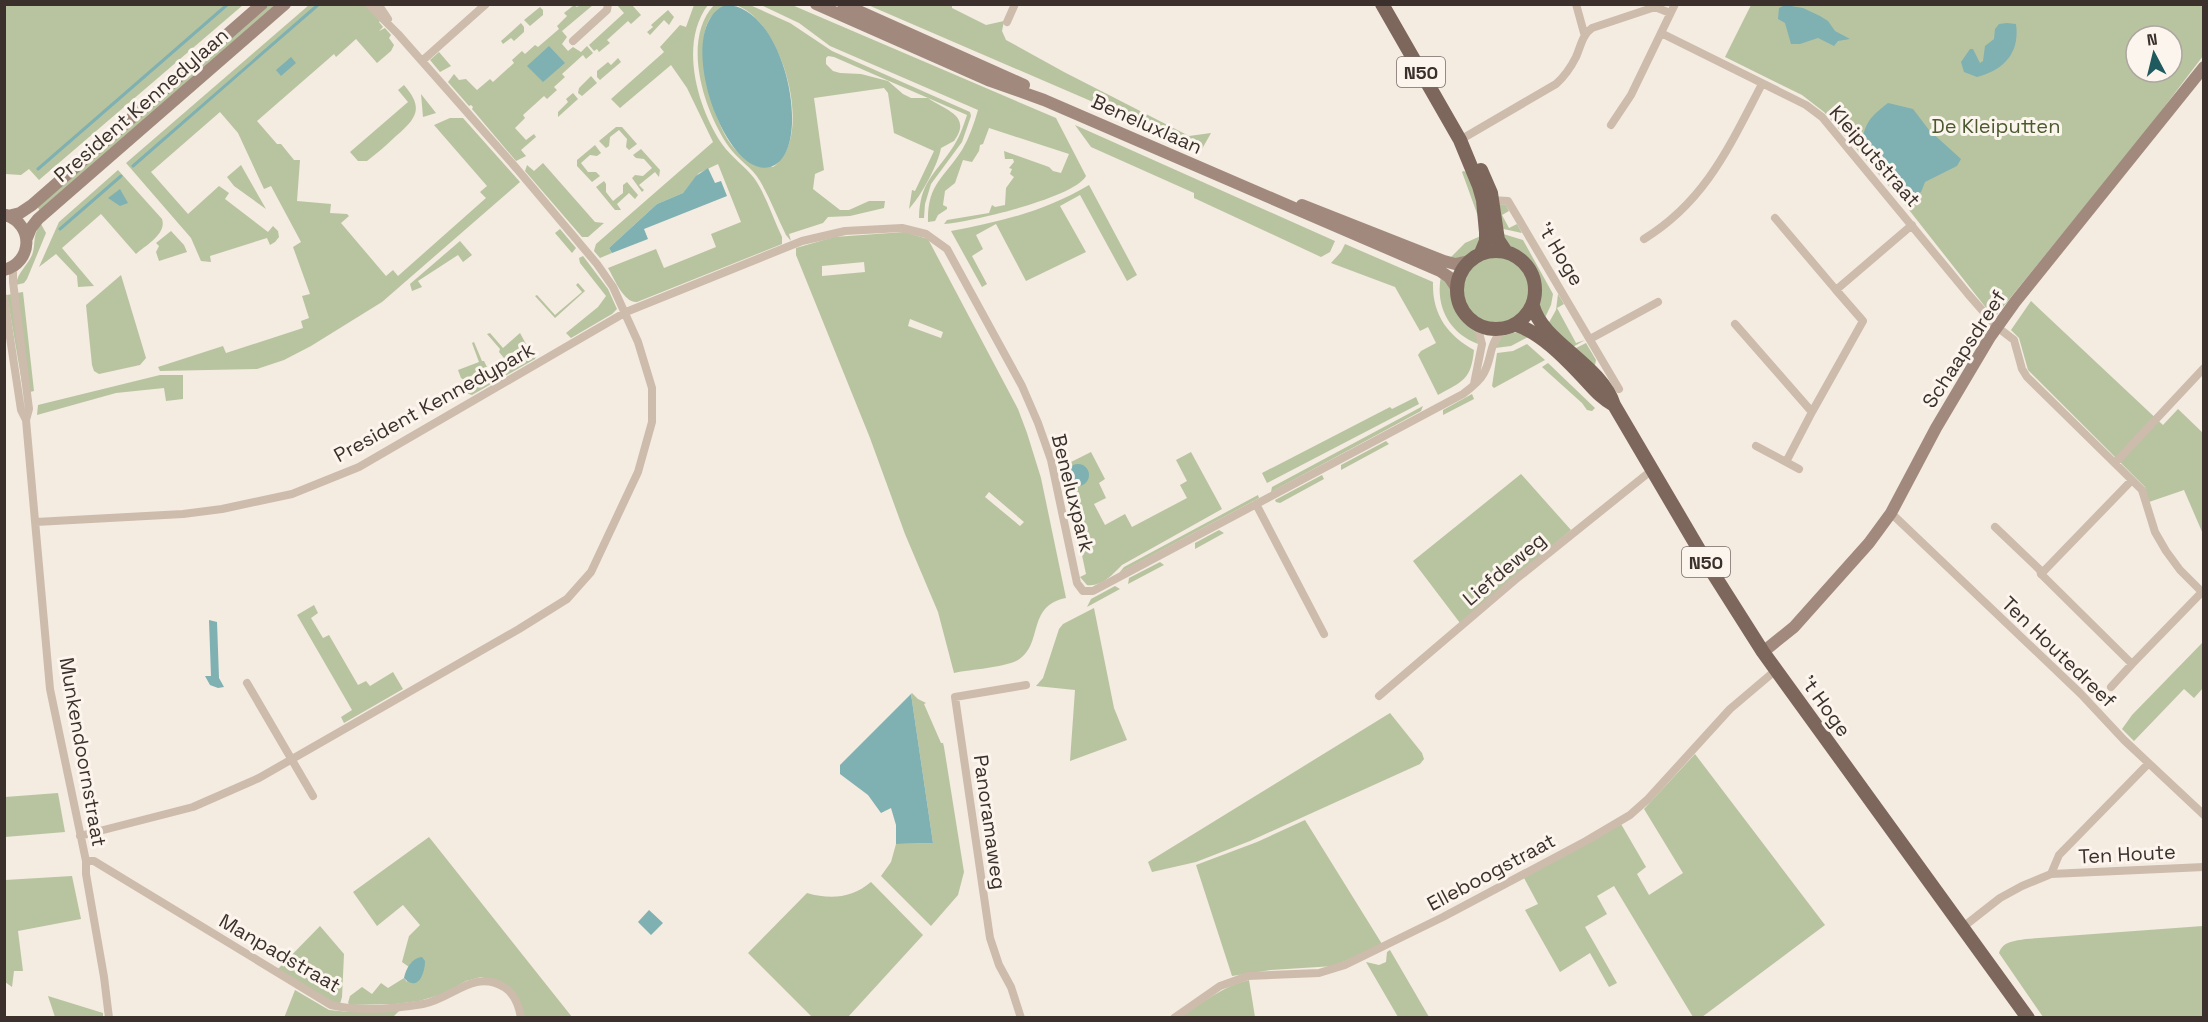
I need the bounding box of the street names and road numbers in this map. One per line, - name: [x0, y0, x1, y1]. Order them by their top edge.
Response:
- street label: President Kennedylaan: [48, 22, 234, 188]
- road number: N50: [1397, 57, 1445, 87]
- street label: Beneluxlaan: [1088, 88, 1206, 160]
- street label: Kleiputstraat: [1824, 100, 1926, 212]
- street label: 't Hoge: [1532, 217, 1590, 291]
- street label: Schaapsdreef: [1916, 285, 2012, 413]
- street label: President Kennedypark: [329, 336, 539, 468]
- street label: Beneluxpark: [1046, 431, 1100, 555]
- street label: Liefdeweg: [1457, 527, 1551, 611]
- road number: N50: [1682, 547, 1730, 577]
- street label: Ten Houtedreef: [1996, 591, 2122, 713]
- street label: Munkendoornstraat: [54, 655, 112, 849]
- street label: 't Hoge: [1795, 670, 1857, 742]
- street label: Panoramaweg: [968, 753, 1012, 891]
- street label: Elleboogstraat: [1422, 827, 1560, 917]
- street label: Ten Houte: [2078, 838, 2176, 870]
- street label: Manpadstraat: [214, 908, 346, 998]

